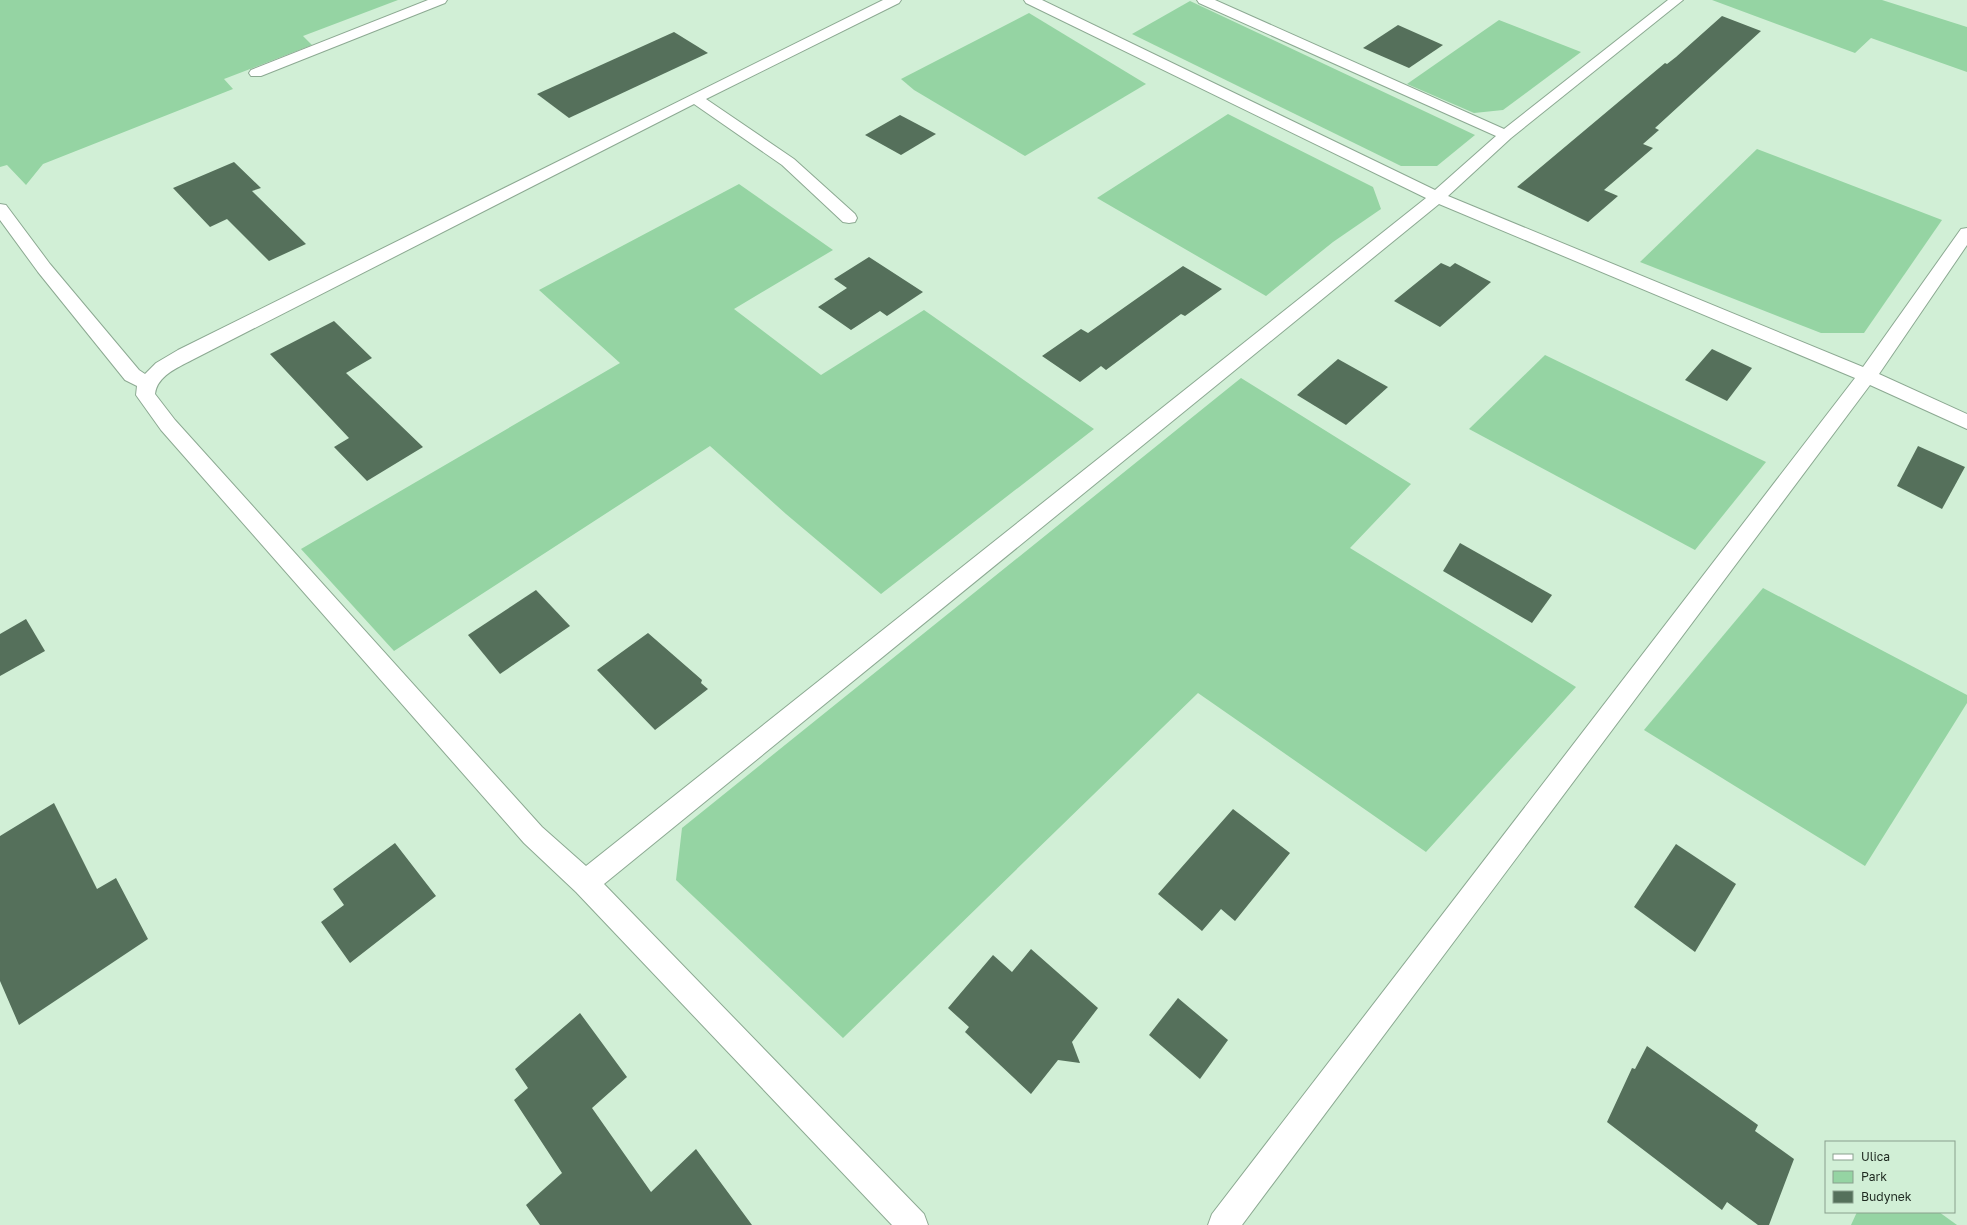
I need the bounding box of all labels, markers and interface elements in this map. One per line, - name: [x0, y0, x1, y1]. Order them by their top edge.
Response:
- legend: [1825, 1141, 1955, 1213]
- text: Ulica: [1861, 1149, 1890, 1164]
- text: Park: [1861, 1169, 1887, 1184]
- text: Budynek: [1861, 1189, 1912, 1204]

